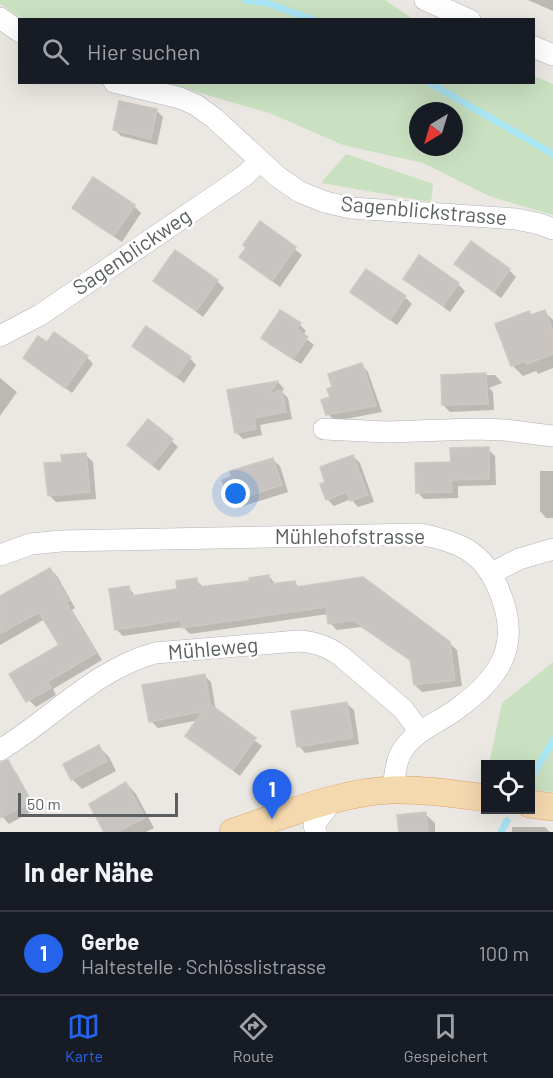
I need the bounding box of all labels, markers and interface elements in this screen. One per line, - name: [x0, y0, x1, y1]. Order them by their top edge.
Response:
- search box: [18, 18, 535, 84]
- icon: search: [39, 35, 72, 68]
- text: Hier suchen: [87, 38, 200, 64]
- north arrow: [409, 102, 463, 156]
- street label: Sagenblickstrasse: [340, 190, 508, 229]
- street label: Sagenblickweg: [67, 202, 195, 299]
- your location: [221, 479, 250, 508]
- street label: Mühlehofstrasse: [275, 523, 425, 548]
- street label: Mühleweg: [167, 631, 259, 664]
- map controls: [481, 760, 535, 814]
- button: locate: [481, 760, 535, 814]
- pin: 1: [252, 770, 292, 819]
- scale bar: [18, 790, 178, 818]
- text: 50 m: [27, 794, 61, 813]
- text: In der Nähe: [24, 856, 154, 887]
- text: Gerbe: [81, 928, 139, 954]
- text: 1: [40, 941, 47, 965]
- text: 100 m: [479, 941, 529, 965]
- text: Haltestelle · Schlösslistrasse: [81, 954, 326, 978]
- tab: Karte: [65, 1010, 103, 1065]
- tab: Route: [233, 1010, 274, 1065]
- tab: Gespeichert: [404, 1010, 488, 1065]

